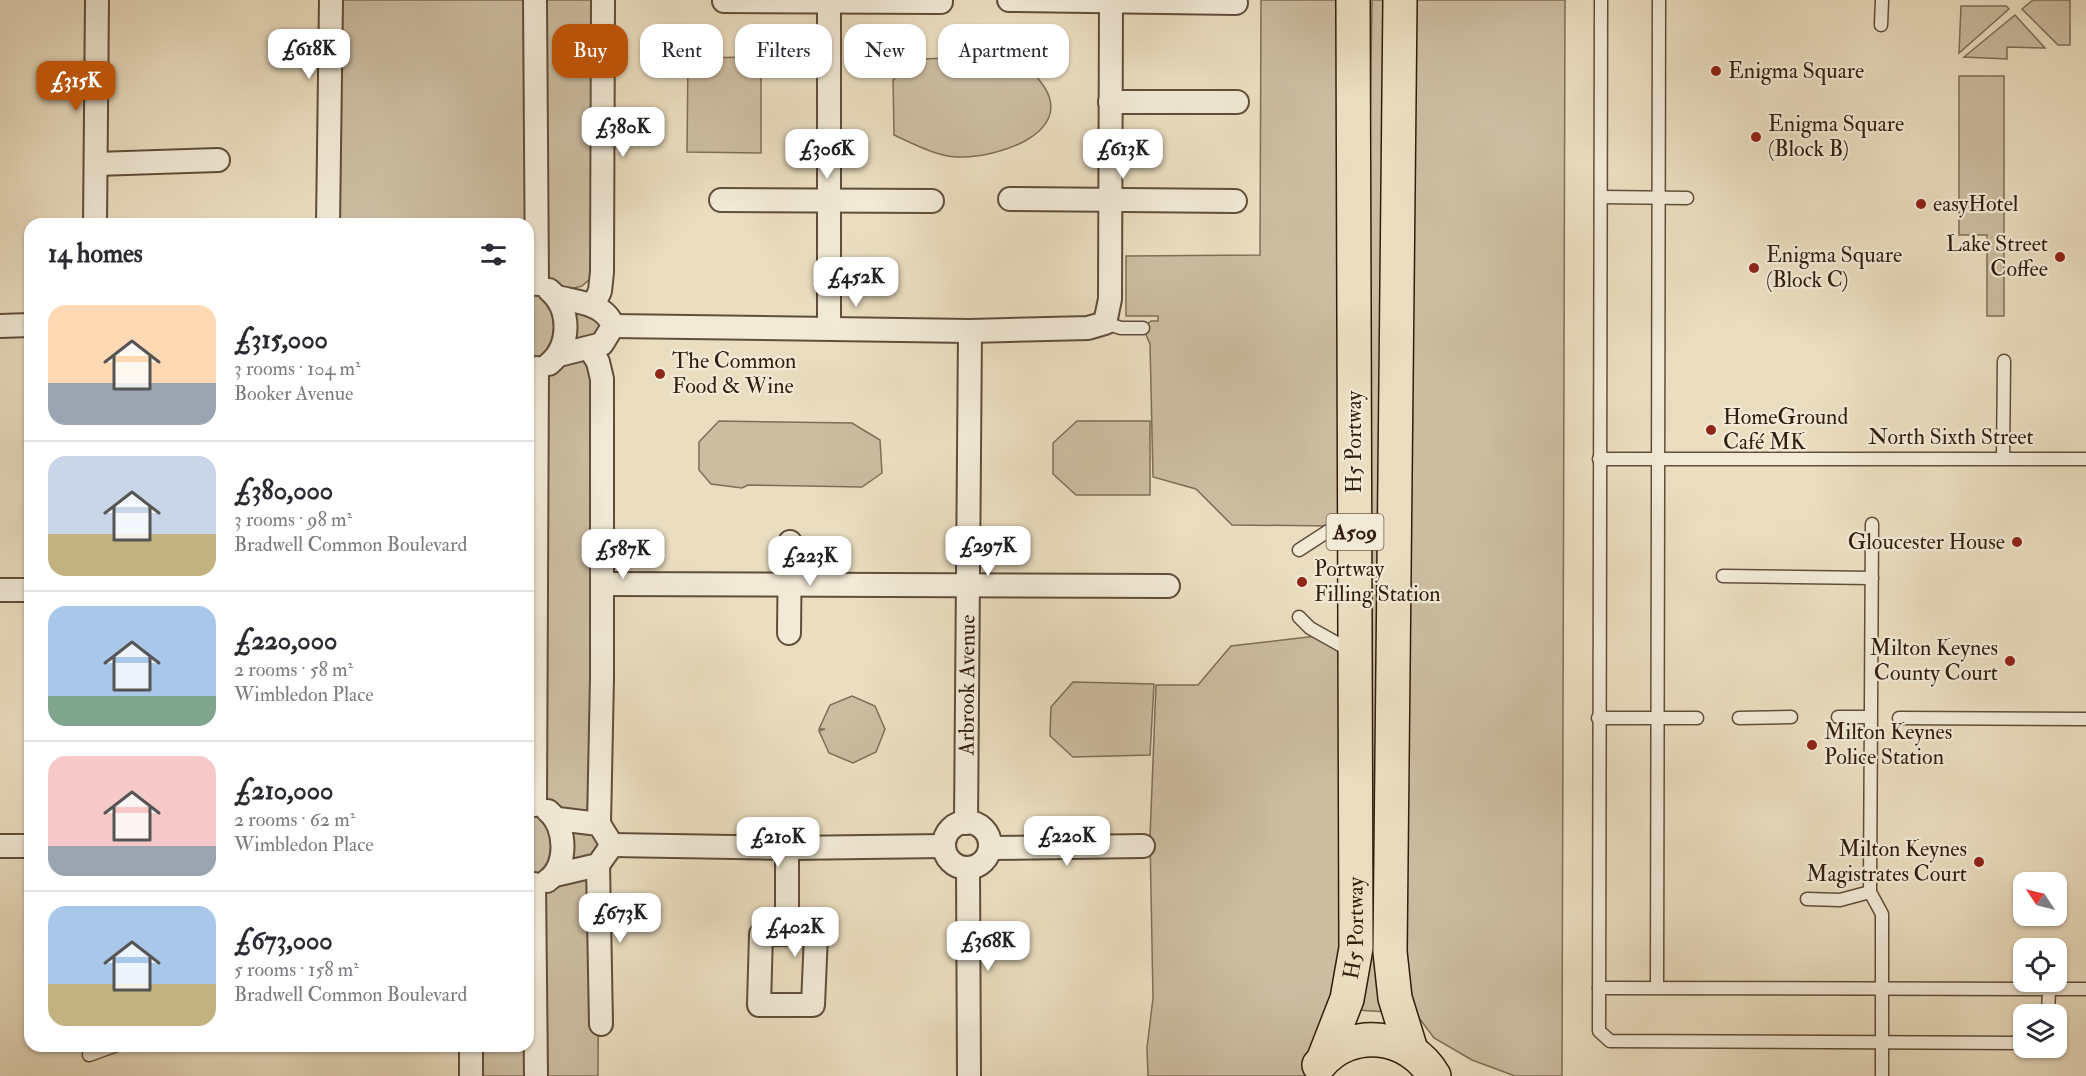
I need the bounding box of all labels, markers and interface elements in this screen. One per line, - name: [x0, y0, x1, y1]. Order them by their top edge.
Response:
- chip: Buy: [552, 24, 628, 78]
- chip: Rent: [640, 24, 723, 78]
- chip: Filters: [735, 24, 832, 78]
- chip: New: [844, 24, 926, 78]
- chip: Apartment: [938, 24, 1069, 78]
- pin: £618K: [267, 29, 351, 80]
- text: £618K: [282, 36, 336, 61]
- place label: Enigma Square: [1728, 57, 1864, 85]
- pin: £315K: [34, 61, 118, 112]
- marker: Enigma Square: [1709, 64, 1723, 78]
- text: £315K: [51, 68, 102, 93]
- pin: £380K: [581, 107, 665, 158]
- place label: Enigma Square (Block B): [1768, 110, 1904, 163]
- text: £380K: [596, 114, 650, 139]
- pin: £306K: [785, 129, 869, 180]
- pin: £613K: [1081, 129, 1165, 180]
- marker: Enigma Square (Block B): [1749, 130, 1763, 144]
- text: £306K: [799, 136, 855, 161]
- text: £613K: [1097, 136, 1149, 161]
- place label: easyHotel: [1933, 190, 2019, 218]
- marker: easyHotel: [1914, 197, 1928, 211]
- place label: Lake Street Coffee: [1946, 230, 2048, 283]
- text: 14 homes: [48, 238, 143, 270]
- icon: filters: [477, 238, 510, 271]
- place label: Enigma Square (Block C): [1766, 241, 1902, 294]
- marker: Lake Street Coffee: [2053, 250, 2067, 264]
- pin: £452K: [814, 257, 898, 308]
- marker: Enigma Square (Block C): [1747, 261, 1761, 275]
- text: £452K: [827, 264, 885, 289]
- text: £315,000: [234, 324, 328, 356]
- icon: home: [96, 329, 168, 401]
- place label: The Common Food & Wine: [672, 347, 796, 400]
- text: 3 rooms · 104 m²: [234, 356, 361, 381]
- marker: The Common Food & Wine: [653, 367, 667, 381]
- text: Booker Avenue: [234, 381, 353, 406]
- street label: H5 Portway: [1340, 390, 1368, 493]
- place label: HomeGround Café MK: [1723, 403, 1848, 456]
- marker: HomeGround Café MK: [1704, 423, 1718, 437]
- street label: North Sixth Street: [1868, 423, 2034, 451]
- text: £380,000: [234, 475, 333, 507]
- icon: home: [96, 480, 168, 552]
- text: 3 rooms · 98 m²: [234, 507, 352, 532]
- road number: A509: [1326, 514, 1384, 550]
- pin: £297K: [946, 526, 1030, 577]
- place label: Gloucester House: [1848, 528, 2005, 556]
- pin: £587K: [581, 529, 665, 580]
- text: Bradwell Common Boulevard: [234, 532, 467, 557]
- text: £297K: [959, 533, 1017, 558]
- marker: Gloucester House: [2010, 535, 2024, 549]
- text: £587K: [596, 536, 650, 561]
- pin: £223K: [768, 536, 852, 587]
- text: £223K: [782, 543, 838, 568]
- place label: Portway Filling Station: [1314, 555, 1441, 608]
- marker: Portway Filling Station: [1295, 575, 1309, 589]
- street label: Arbrook Avenue: [953, 614, 982, 757]
- text: £220,000: [234, 625, 337, 657]
- icon: home: [96, 630, 168, 702]
- place label: Milton Keynes County Court: [1870, 634, 1998, 687]
- marker: Milton Keynes County Court: [2003, 654, 2017, 668]
- text: 2 rooms · 58 m²: [234, 657, 353, 682]
- text: Wimbledon Place: [234, 682, 374, 707]
- place label: Milton Keynes Police Station: [1824, 718, 1952, 771]
- marker: Milton Keynes Police Station: [1805, 738, 1819, 752]
- text: £210,000: [234, 775, 333, 807]
- icon: home: [96, 780, 168, 852]
- text: 2 rooms · 62 m²: [234, 807, 355, 832]
- pin: £220K: [1025, 816, 1109, 867]
- pin: £210K: [736, 817, 820, 868]
- text: £220K: [1038, 823, 1096, 848]
- text: £210K: [751, 824, 805, 849]
- text: Wimbledon Place: [234, 832, 374, 857]
- place label: Milton Keynes Magistrates Court: [1806, 835, 1967, 888]
- marker: Milton Keynes Magistrates Court: [1972, 855, 1986, 869]
- north arrow: [2013, 872, 2067, 926]
- map controls: [2013, 872, 2067, 1058]
- street label: H5 Portway: [1337, 876, 1370, 981]
- pin: £673K: [578, 893, 662, 944]
- text: £673K: [593, 900, 647, 925]
- pin: £402K: [753, 907, 837, 958]
- text: £402K: [766, 914, 824, 939]
- pin: £368K: [946, 921, 1030, 972]
- text: £673,000: [234, 925, 333, 957]
- text: £368K: [961, 928, 1015, 953]
- icon: home: [96, 930, 168, 1002]
- button: locate: [2013, 938, 2067, 992]
- text: 5 rooms · 158 m²: [234, 957, 359, 982]
- text: Bradwell Common Boulevard: [234, 982, 467, 1007]
- button: layers: [2013, 1004, 2067, 1058]

